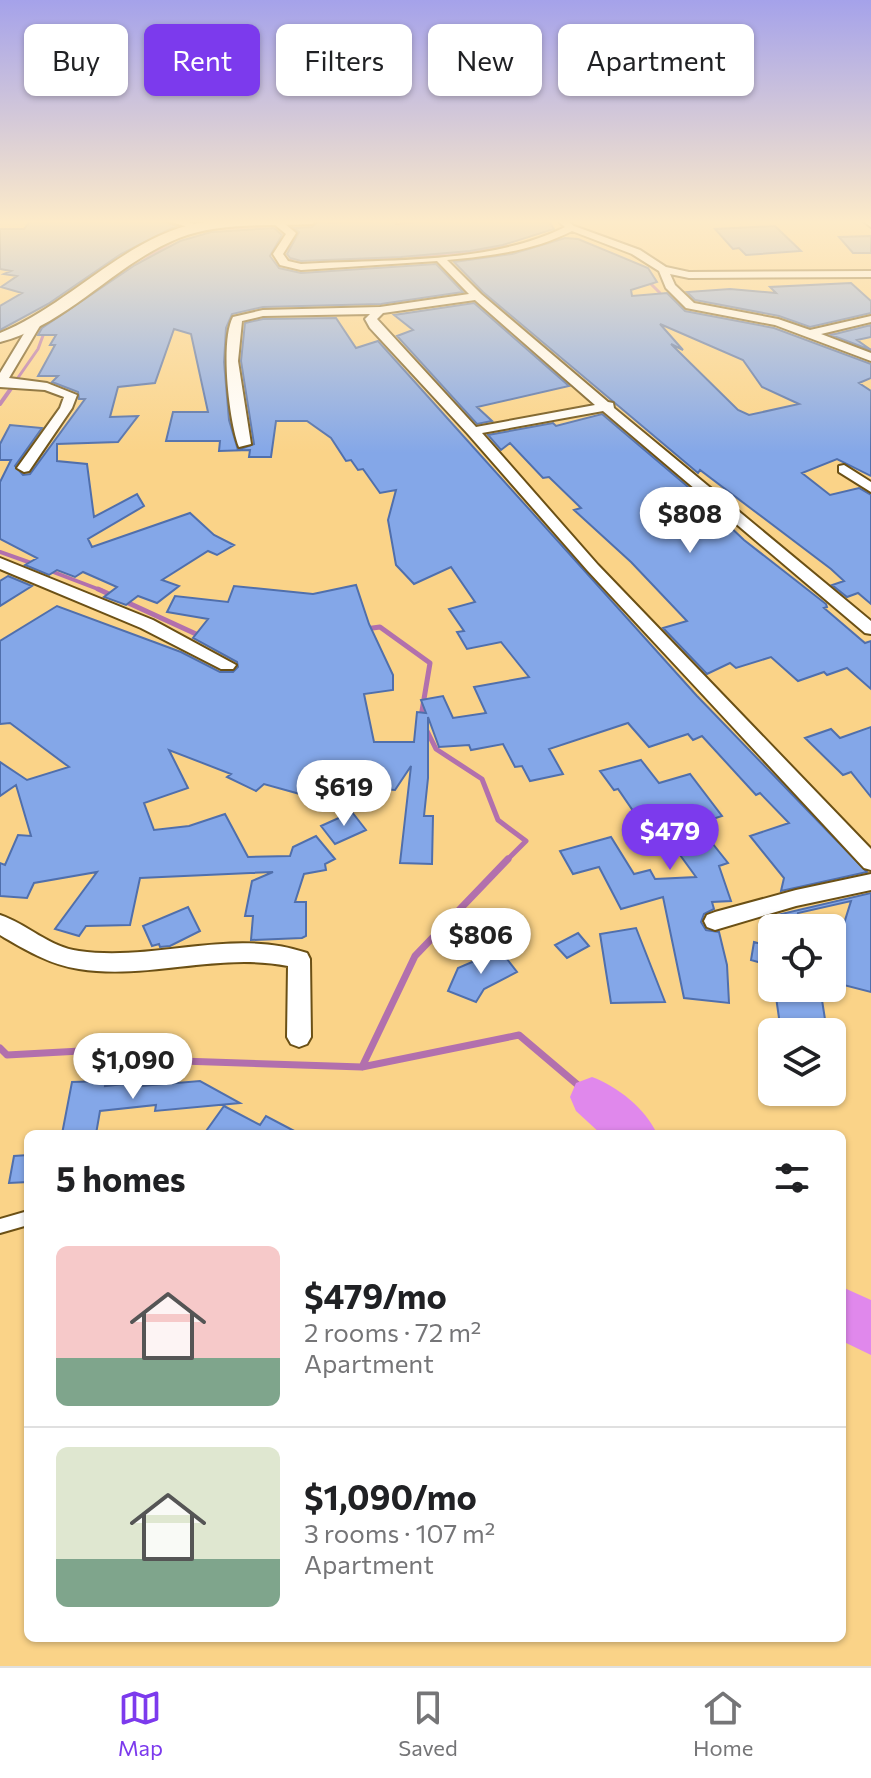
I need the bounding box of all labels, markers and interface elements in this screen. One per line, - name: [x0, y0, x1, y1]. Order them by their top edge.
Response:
- chip: Buy: [24, 24, 128, 96]
- chip: Rent: [144, 24, 260, 96]
- chip: Filters: [276, 24, 412, 96]
- chip: New: [428, 24, 542, 96]
- chip: Apartment: [558, 24, 754, 96]
- pin: $808: [643, 487, 737, 555]
- text: $808: [658, 497, 722, 528]
- pin: $619: [297, 760, 391, 828]
- text: $619: [315, 770, 373, 801]
- pin: $479: [623, 804, 717, 872]
- text: $479: [640, 814, 700, 845]
- pin: $806: [434, 908, 528, 976]
- map controls: [758, 914, 846, 1106]
- button: locate: [758, 914, 846, 1002]
- text: $806: [449, 918, 513, 949]
- button: layers: [758, 1018, 846, 1106]
- pin: $1,090: [68, 1033, 198, 1101]
- text: $1,090: [91, 1043, 175, 1074]
- icon: filters: [770, 1156, 814, 1200]
- text: 5 homes: [56, 1157, 186, 1199]
- text: $479/mo: [304, 1274, 447, 1316]
- icon: home: [120, 1278, 216, 1374]
- text: 2 rooms · 72 m²: [304, 1316, 481, 1347]
- text: Apartment: [304, 1347, 434, 1378]
- text: $1,090/mo: [304, 1475, 477, 1517]
- icon: home: [120, 1479, 216, 1575]
- text: 3 rooms · 107 m²: [304, 1517, 495, 1548]
- text: Apartment: [304, 1548, 434, 1579]
- tab: Map: [118, 1686, 163, 1761]
- tab: Saved: [398, 1686, 458, 1761]
- tab: Home: [693, 1686, 753, 1761]

